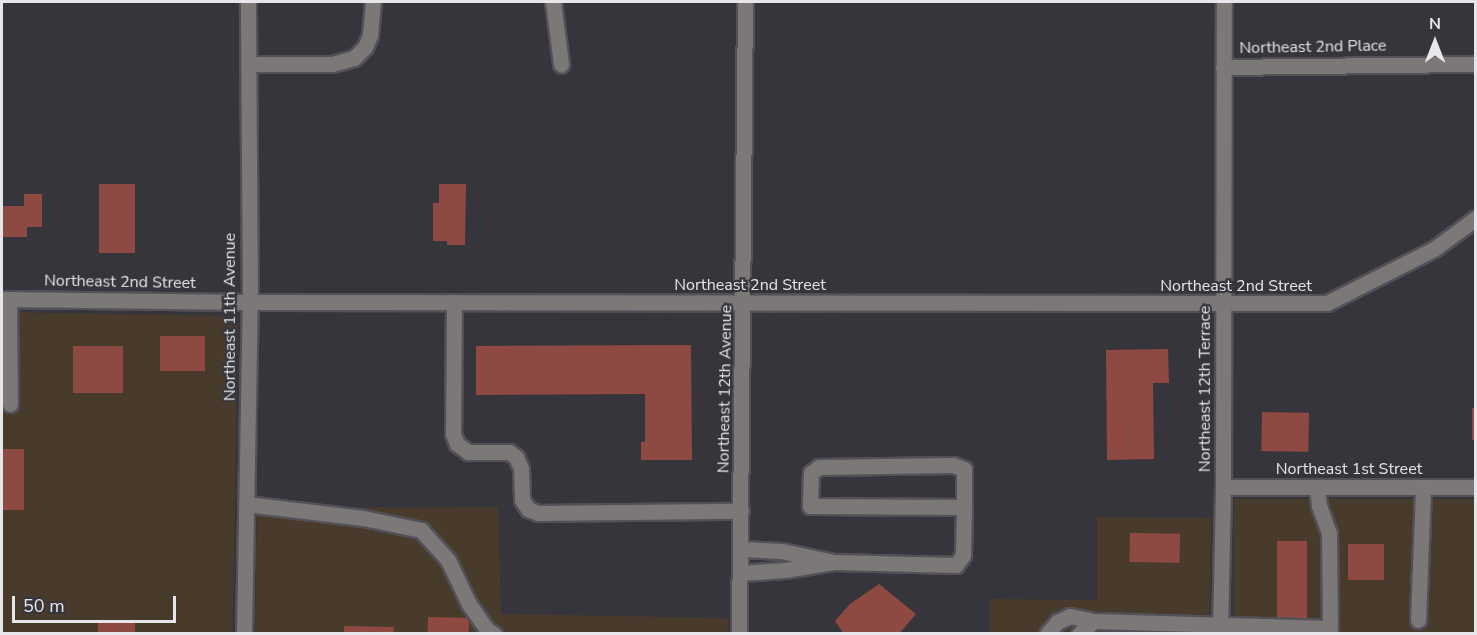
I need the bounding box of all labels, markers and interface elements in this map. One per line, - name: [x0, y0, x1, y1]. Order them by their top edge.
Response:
- north arrow: [1405, 12, 1465, 72]
- text: N: [1429, 13, 1441, 35]
- street label: Northeast 2nd Place: [1239, 36, 1387, 58]
- street label: Northeast 11th Avenue: [220, 233, 240, 401]
- street label: Northeast 2nd Street: [44, 271, 196, 293]
- street label: Northeast 2nd Street: [674, 275, 826, 295]
- street label: Northeast 2nd Street: [1160, 276, 1312, 296]
- street label: Northeast 12th Avenue: [714, 305, 736, 473]
- street label: Northeast 12th Terrace: [1195, 306, 1215, 472]
- street label: Northeast 1st Street: [1276, 459, 1422, 479]
- scale bar: [15, 584, 178, 622]
- text: 50 m: [23, 594, 65, 618]

